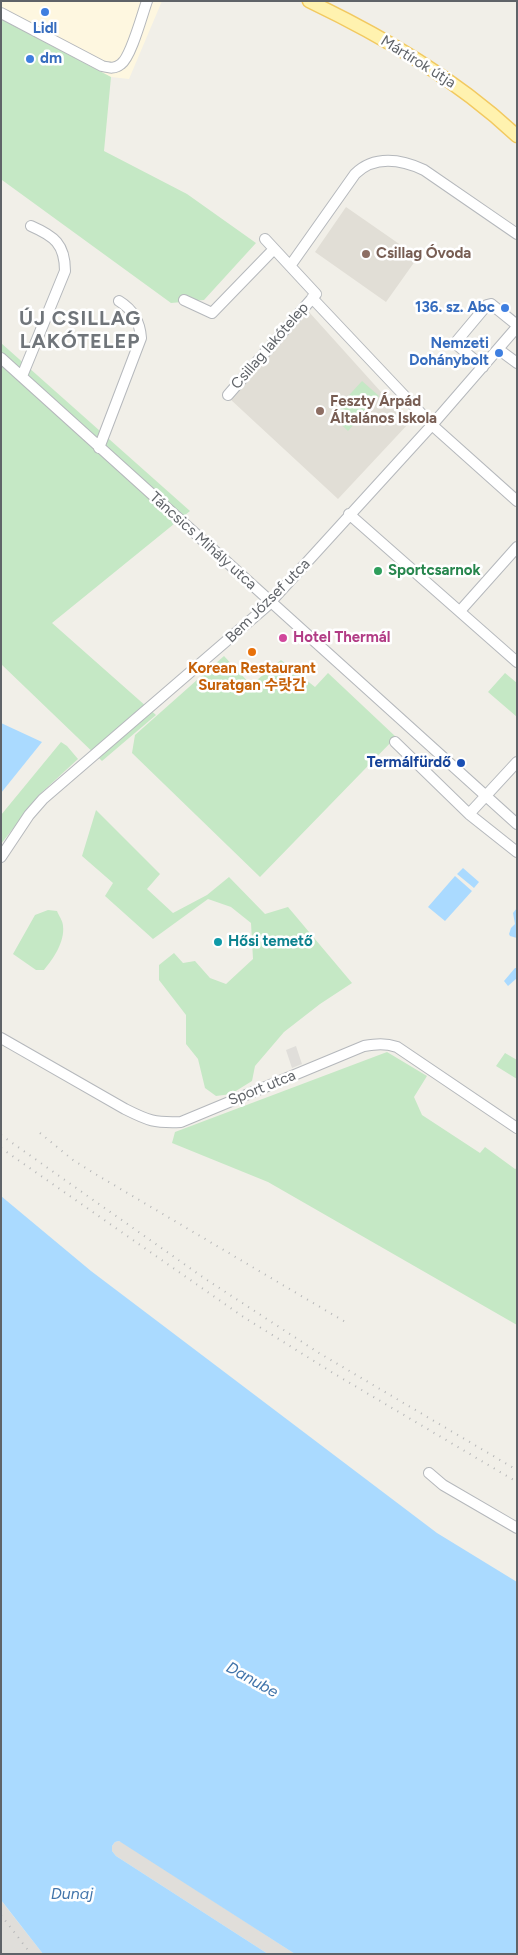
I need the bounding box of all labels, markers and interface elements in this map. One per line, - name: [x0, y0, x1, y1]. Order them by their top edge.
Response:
- marker: Lidl: [39, 6, 51, 18]
- place label: Lidl: [33, 20, 57, 38]
- street label: Mártírok útja: [377, 32, 459, 92]
- place label: dm: [40, 50, 62, 68]
- marker: dm: [24, 53, 36, 65]
- place label: Csillag Óvoda: [376, 245, 471, 263]
- marker: Csillag Óvoda: [360, 248, 372, 260]
- street label: Csillag lakótelep: [227, 299, 313, 393]
- place label: 136. sz. Abc: [415, 299, 495, 317]
- marker: 136. sz. Abc: [499, 302, 511, 314]
- district label: ÚJ CSILLAG LAKÓTELEP: [18, 307, 142, 354]
- place label: Nemzeti Dohánybolt: [409, 335, 489, 370]
- marker: Nemzeti Dohánybolt: [493, 347, 505, 359]
- place label: Feszty Árpád Általános Iskola: [330, 393, 437, 428]
- marker: Feszty Árpád Általános Iskola: [314, 405, 326, 417]
- street label: Táncsics Mihály utca: [146, 488, 260, 594]
- street label: Bem József utca: [222, 555, 314, 647]
- place label: Sportcsarnok: [388, 562, 481, 580]
- marker: Sportcsarnok: [372, 565, 384, 577]
- place label: Hotel Thermál: [293, 629, 390, 647]
- marker: Hotel Thermál: [277, 632, 289, 644]
- marker: Korean Restaurant Suratgan 수랏간: [246, 646, 258, 658]
- place label: Korean Restaurant Suratgan 수랏간: [188, 660, 316, 695]
- place label: Termálfürdő: [367, 754, 451, 772]
- marker: Termálfürdő: [455, 757, 467, 769]
- place label: Hősi temető: [228, 933, 313, 951]
- marker: Hősi temető: [212, 936, 224, 948]
- street label: Sport utca: [226, 1066, 298, 1110]
- water label: Danube: [223, 1658, 281, 1702]
- water label: Dunaj: [51, 1884, 93, 1904]

